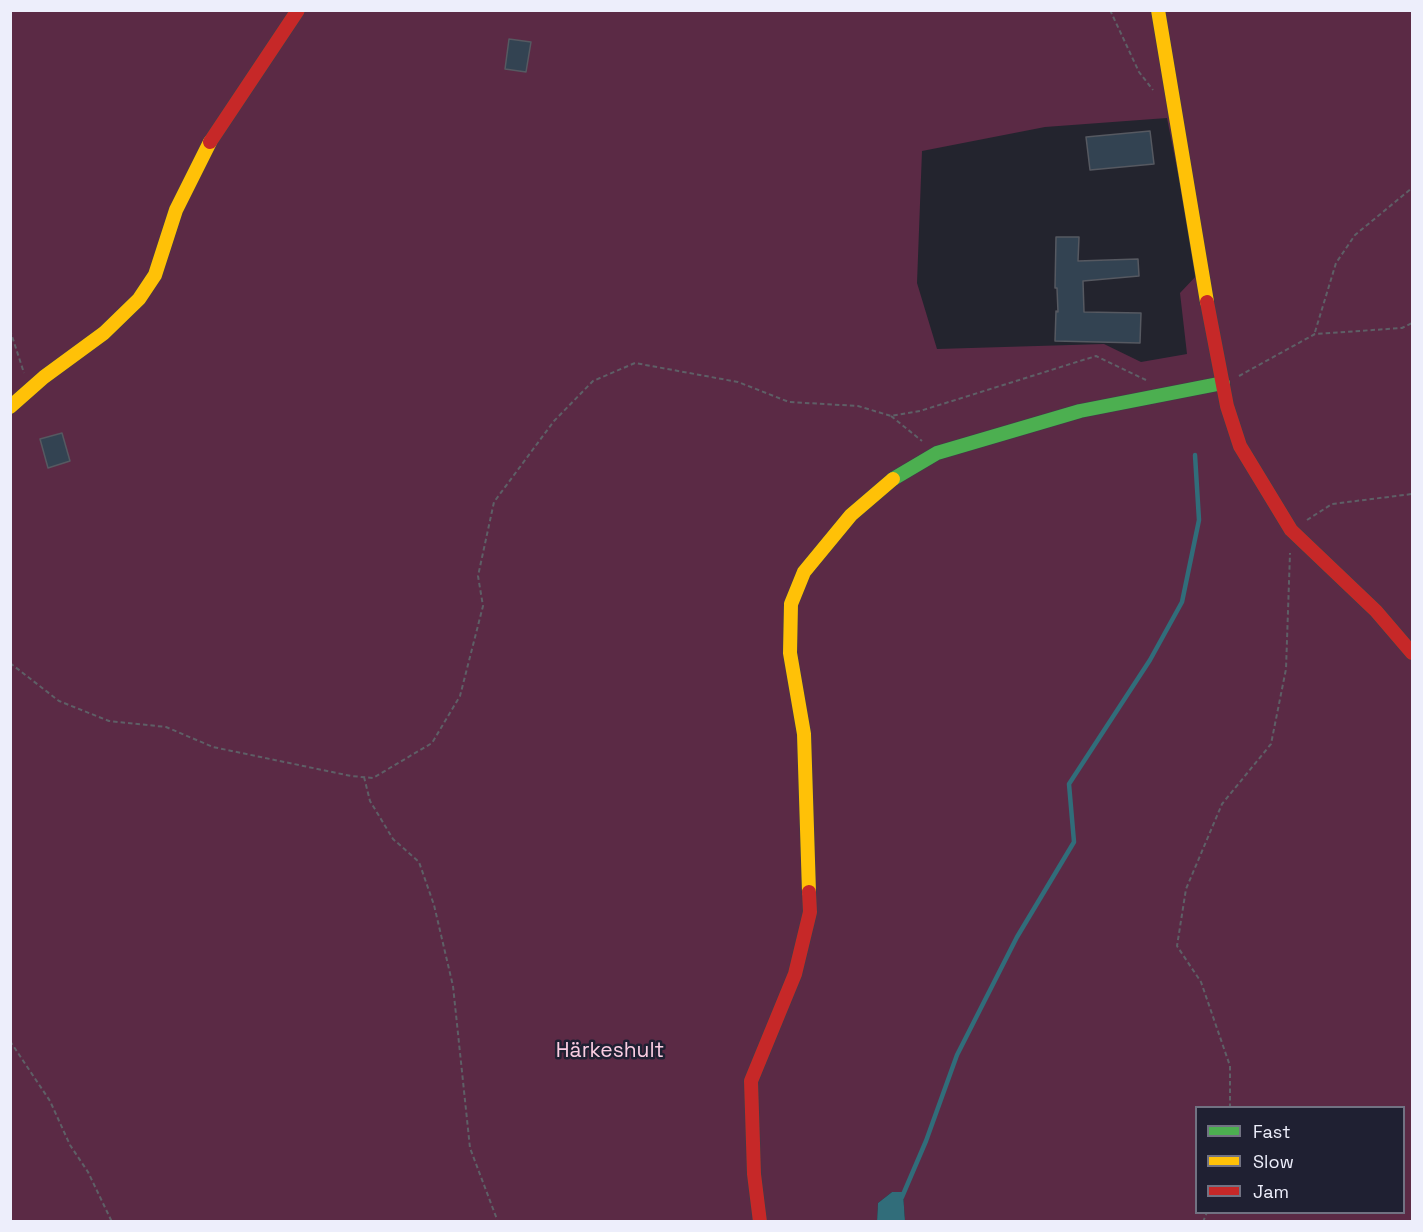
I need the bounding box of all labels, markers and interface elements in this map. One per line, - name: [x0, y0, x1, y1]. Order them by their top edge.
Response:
- park label: Härkeshult: [556, 1038, 664, 1064]
- legend: [1195, 1106, 1405, 1214]
- text: Fast: [1253, 1120, 1290, 1143]
- text: Slow: [1253, 1150, 1294, 1173]
- text: Jam: [1253, 1180, 1289, 1203]

